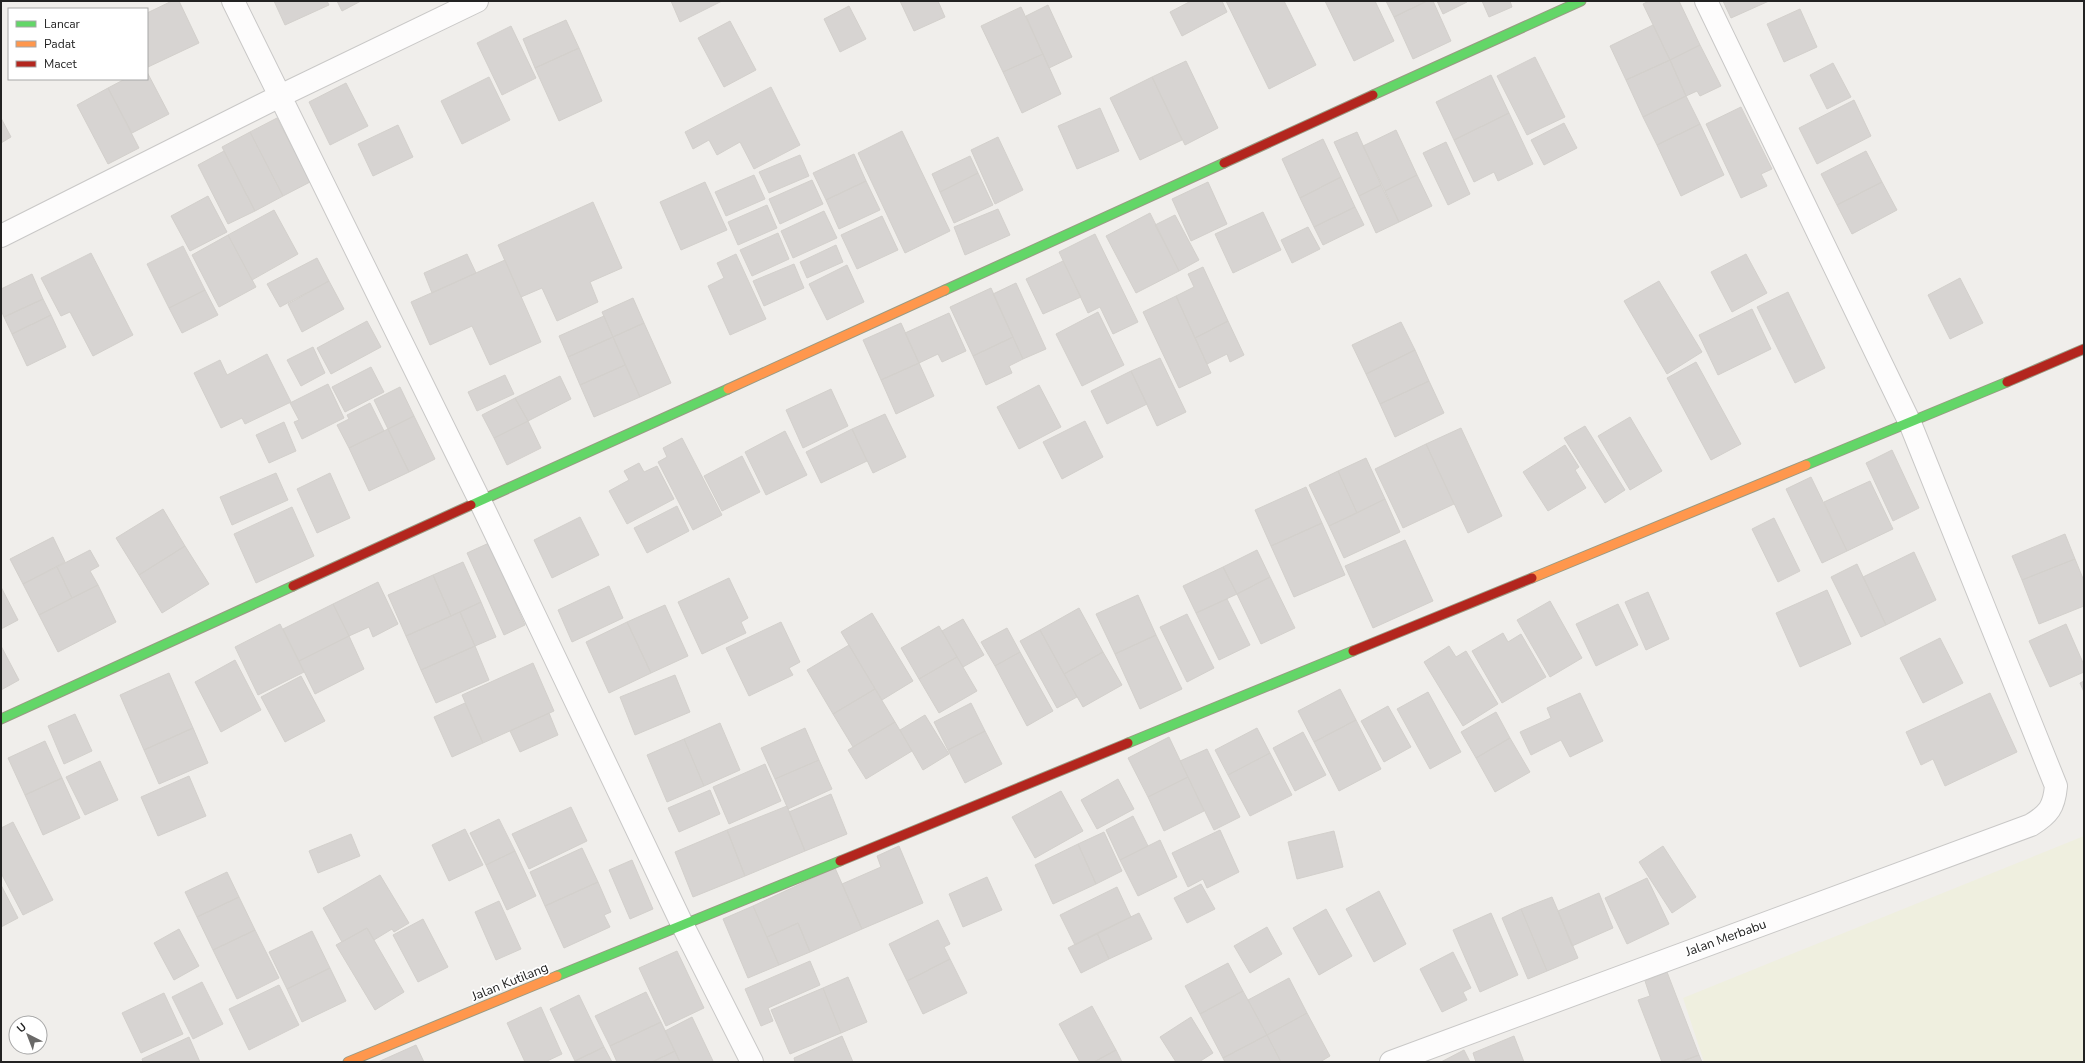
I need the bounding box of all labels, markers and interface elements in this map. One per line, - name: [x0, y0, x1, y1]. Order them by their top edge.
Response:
- legend: [8, 8, 148, 80]
- text: Lancar: [44, 16, 81, 32]
- text: Padat: [44, 36, 76, 52]
- text: Macet: [44, 56, 77, 72]
- street label: Jalan Merbabu: [1682, 915, 1769, 961]
- street label: Jalan Kutilang: [468, 958, 551, 1006]
- north arrow: [8, 1015, 48, 1055]
- text: U: [14, 1020, 30, 1036]

